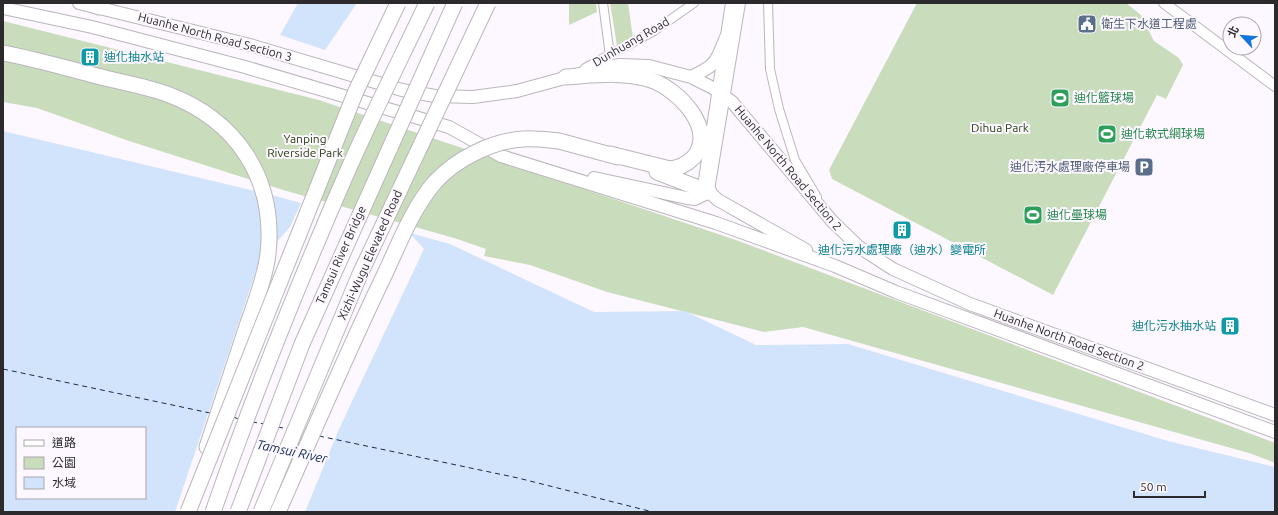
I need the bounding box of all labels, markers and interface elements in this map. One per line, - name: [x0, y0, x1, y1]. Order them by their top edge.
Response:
- street label: Huanhe North Road Section 3: [137, 10, 294, 63]
- public building icon: 衛生下水道工程處: [1076, 13, 1098, 35]
- street label: Dunhuang Road: [590, 14, 671, 69]
- north arrow: [1222, 16, 1262, 56]
- place label: 衛生下水道工程處: [1101, 17, 1197, 30]
- text: 北: [1225, 24, 1241, 39]
- building icon: 迪化抽水站: [79, 46, 101, 68]
- place label: 迪化抽水站: [104, 50, 164, 63]
- sports icon: 迪化籃球場: [1049, 87, 1071, 109]
- place label: 迪化籃球場: [1074, 91, 1134, 104]
- street label: Huanhe North Road Section 2: [732, 103, 844, 233]
- park label: Dihua Park: [971, 121, 1029, 134]
- sports icon: 迪化軟式網球場: [1096, 123, 1118, 145]
- place label: 迪化軟式網球場: [1121, 127, 1205, 140]
- park label: Yanping Riverside Park: [267, 132, 343, 159]
- parking icon: 迪化汚水處理廠停車場: [1133, 156, 1155, 178]
- place label: 迪化汚水處理廠停車場: [1010, 160, 1130, 173]
- street label: Xizhi-Wugu Elevated Road: [335, 188, 404, 322]
- street label: Tamsui River Bridge: [313, 204, 368, 306]
- sports icon: 迪化壘球場: [1022, 204, 1044, 226]
- place label: 迪化壘球場: [1047, 208, 1107, 221]
- building icon: 迪化污水處理廠（迪水）變電所: [891, 219, 913, 241]
- place label: 迪化污水處理廠（迪水）變電所: [818, 243, 986, 256]
- street label: Huanhe North Road Section 2: [992, 306, 1146, 373]
- building icon: 迪化污水抽水站: [1219, 315, 1241, 337]
- place label: 迪化污水抽水站: [1132, 319, 1216, 332]
- legend: [16, 427, 146, 499]
- text: 道路: [52, 436, 76, 449]
- water label: Tamsui River: [255, 437, 329, 466]
- text: 公園: [52, 456, 76, 469]
- scale bar: [1134, 473, 1205, 499]
- text: 水域: [52, 476, 76, 489]
- text: 50 m: [1140, 480, 1167, 493]

